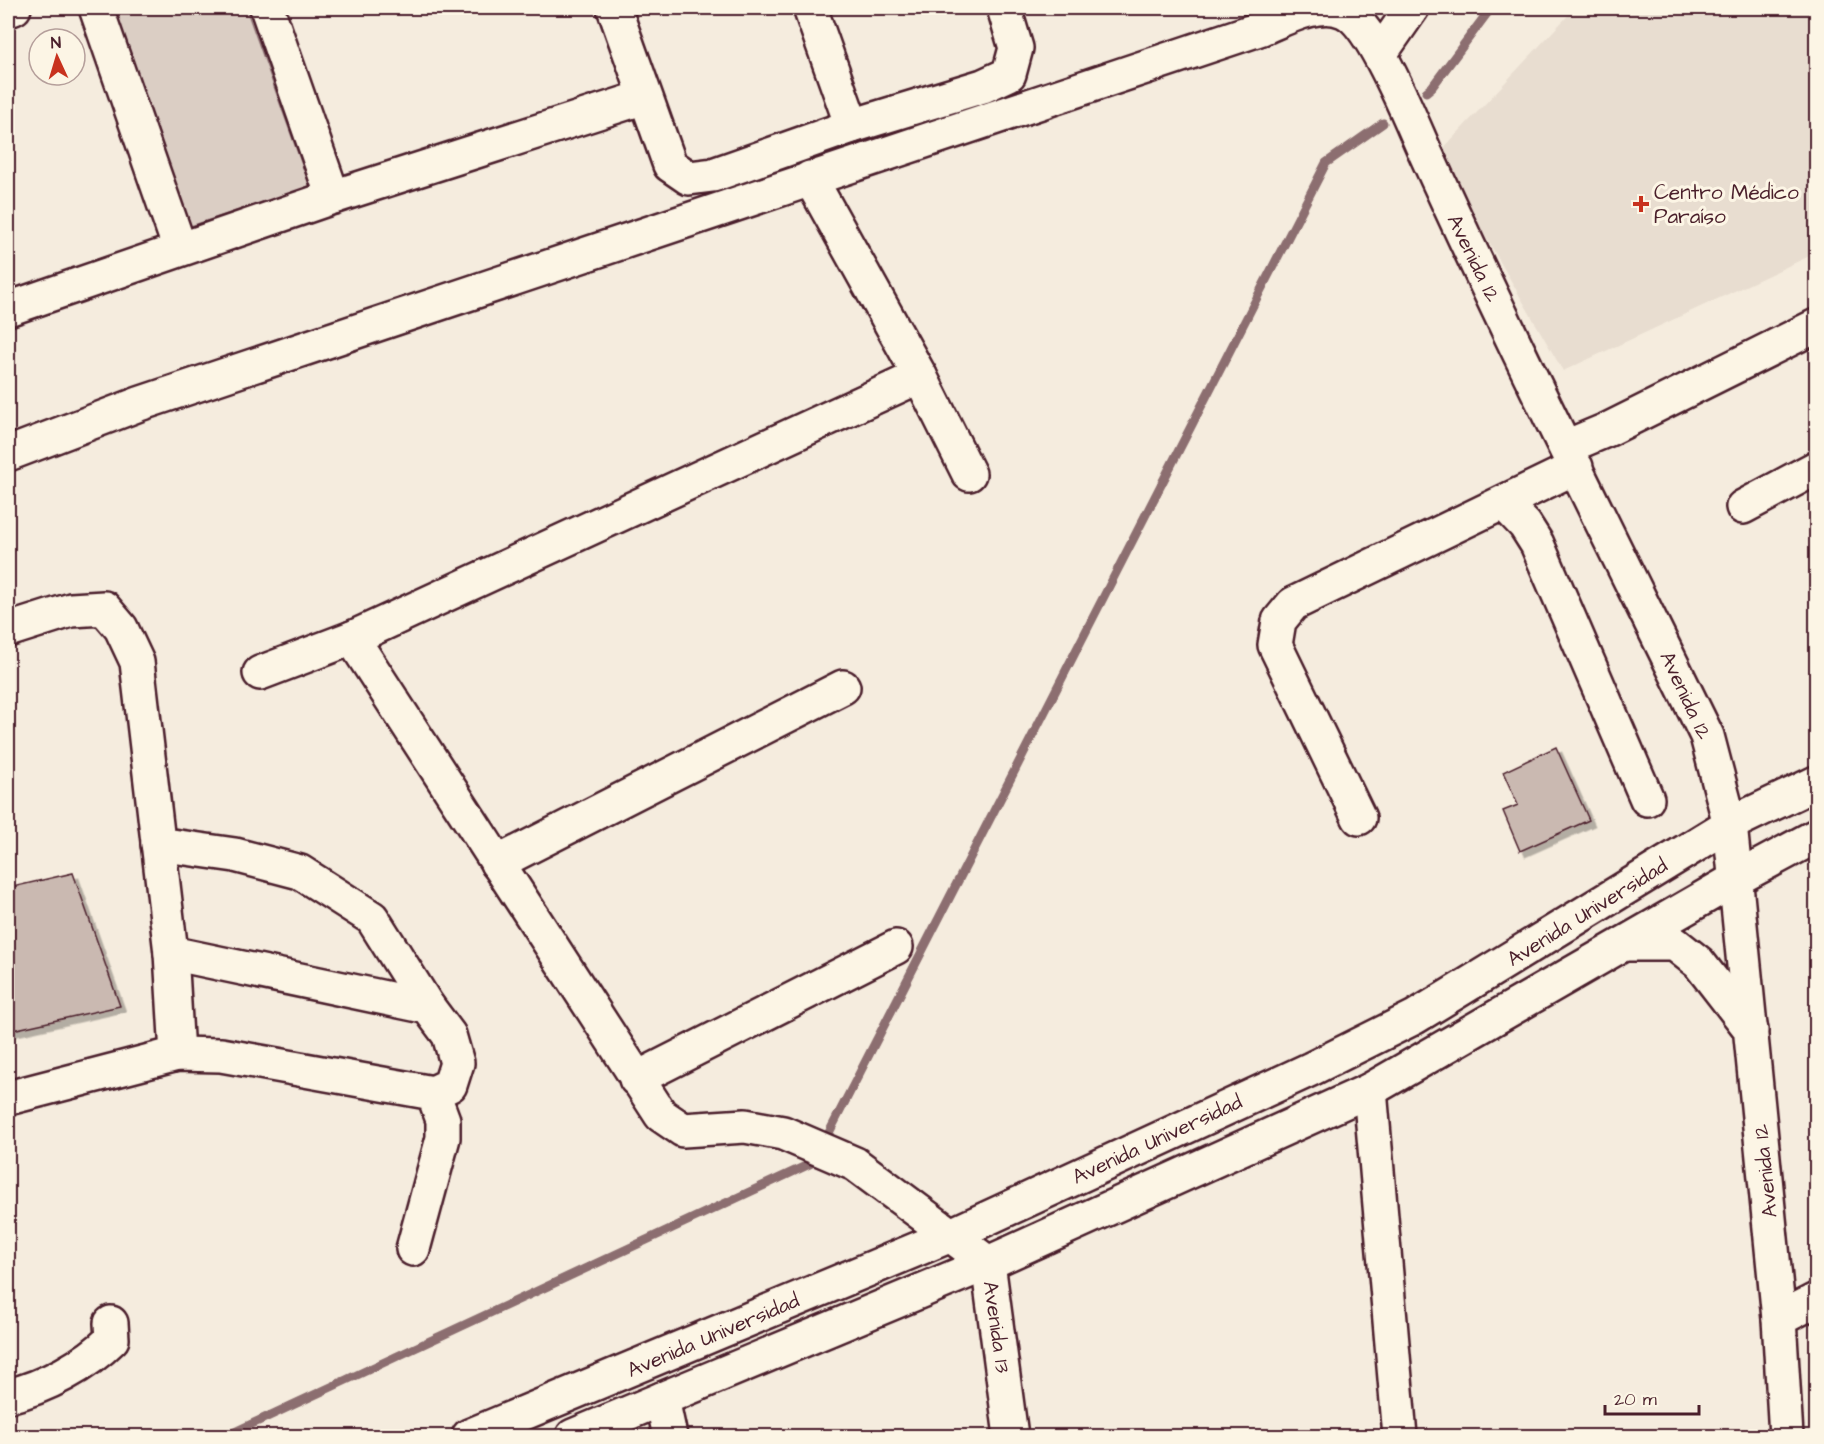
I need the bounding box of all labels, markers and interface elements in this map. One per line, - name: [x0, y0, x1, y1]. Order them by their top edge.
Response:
- north arrow: [27, 27, 87, 87]
- text: N: [50, 32, 62, 54]
- place label: Centro Médico Paraíso: [1654, 178, 1799, 231]
- marker: Centro Médico Paraíso: [1632, 195, 1650, 213]
- street label: Avenida 12: [1440, 210, 1507, 307]
- street label: Avenida 12: [1653, 647, 1719, 744]
- street label: Avenida Universidad: [1501, 851, 1673, 974]
- street label: Avenida Universidad: [1067, 1087, 1247, 1192]
- street label: Avenida 12: [1746, 1123, 1785, 1219]
- street label: Avenida 13: [976, 1279, 1017, 1375]
- street label: Avenida Universidad: [623, 1286, 804, 1385]
- scale bar: [1605, 1378, 1700, 1416]
- text: 20 m: [1614, 1387, 1657, 1412]

